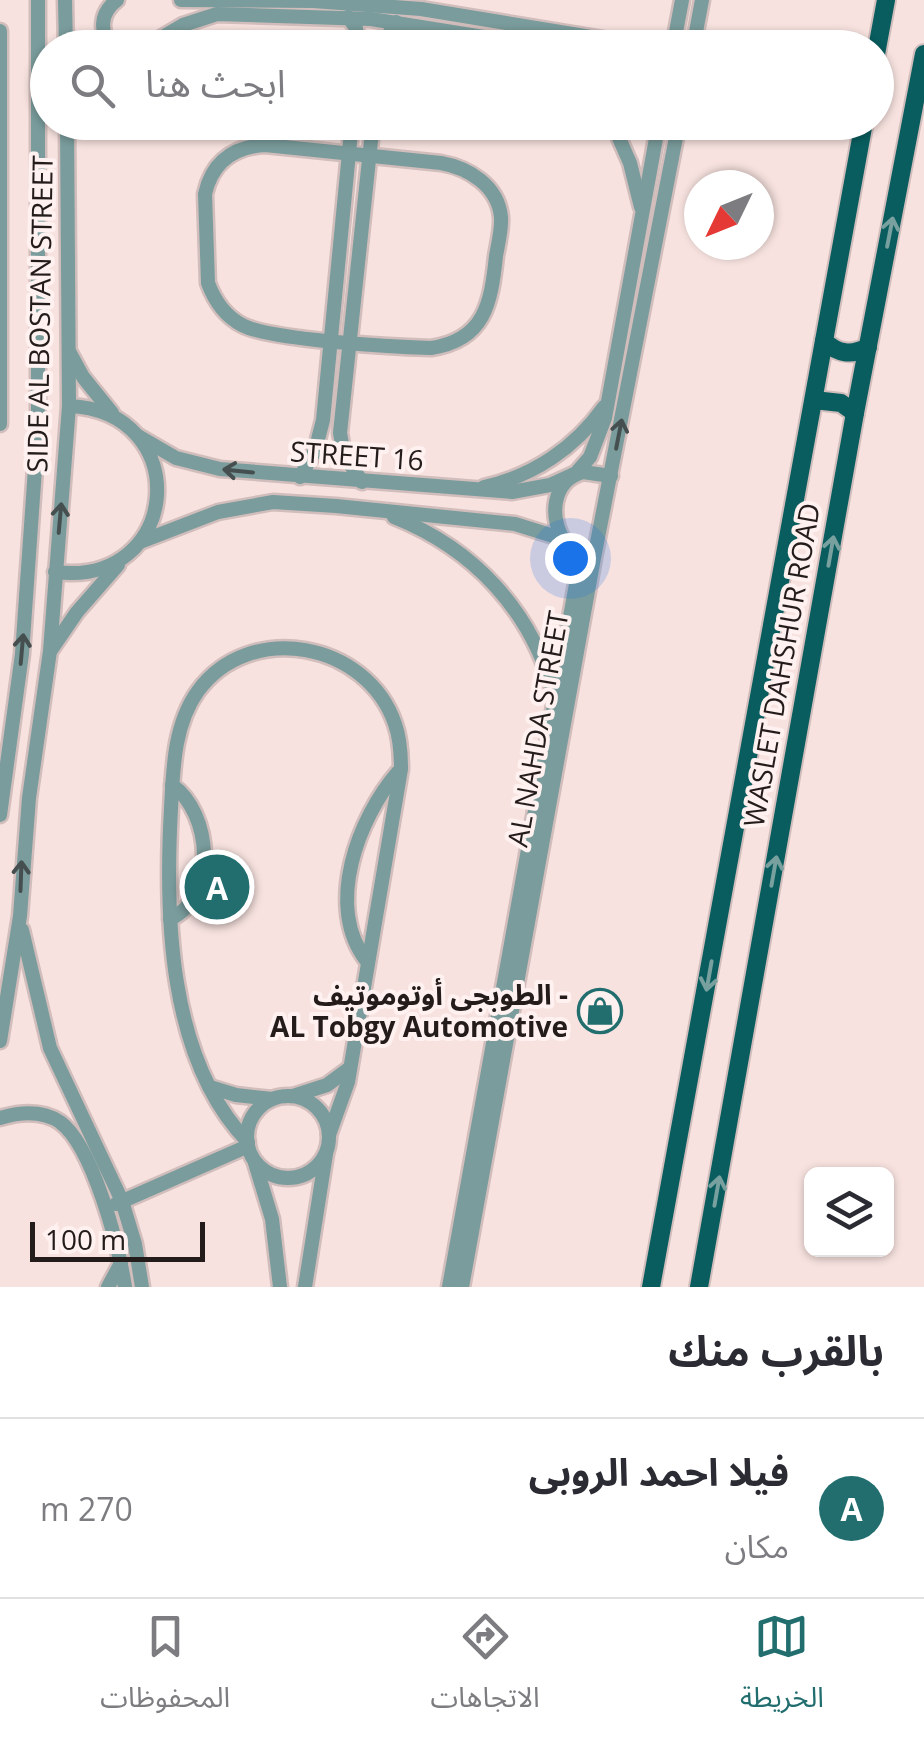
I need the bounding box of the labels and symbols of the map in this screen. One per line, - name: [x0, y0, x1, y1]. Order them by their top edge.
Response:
- street label: SIDE AL BOSTAN STREET: [17, 154, 61, 473]
- north arrow: [684, 170, 774, 260]
- one-way arrow: [881, 216, 900, 248]
- one-way arrow: [611, 419, 630, 451]
- street label: STREET 16: [289, 431, 425, 479]
- one-way arrow: [222, 461, 254, 480]
- street label: WASLET DAHSHUR ROAD: [734, 500, 828, 830]
- one-way arrow: [50, 502, 69, 534]
- your location: [545, 533, 596, 584]
- one-way arrow: [822, 535, 841, 568]
- street label: AL NAHDA STREET: [498, 607, 577, 850]
- one-way arrow: [12, 634, 31, 666]
- pin: A: [184, 850, 250, 924]
- one-way arrow: [765, 855, 784, 888]
- one-way arrow: [12, 860, 31, 892]
- one-way arrow: [698, 959, 717, 991]
- place label: الطوبجى أوتوموتيف - AL Tobgy Automotive: [270, 975, 568, 1045]
- shop icon: الطوبجى أوتوموتيف - AL Tobgy Automotive: [577, 988, 623, 1034]
- one-way arrow: [708, 1176, 727, 1208]
- scale bar: [30, 1217, 205, 1262]

